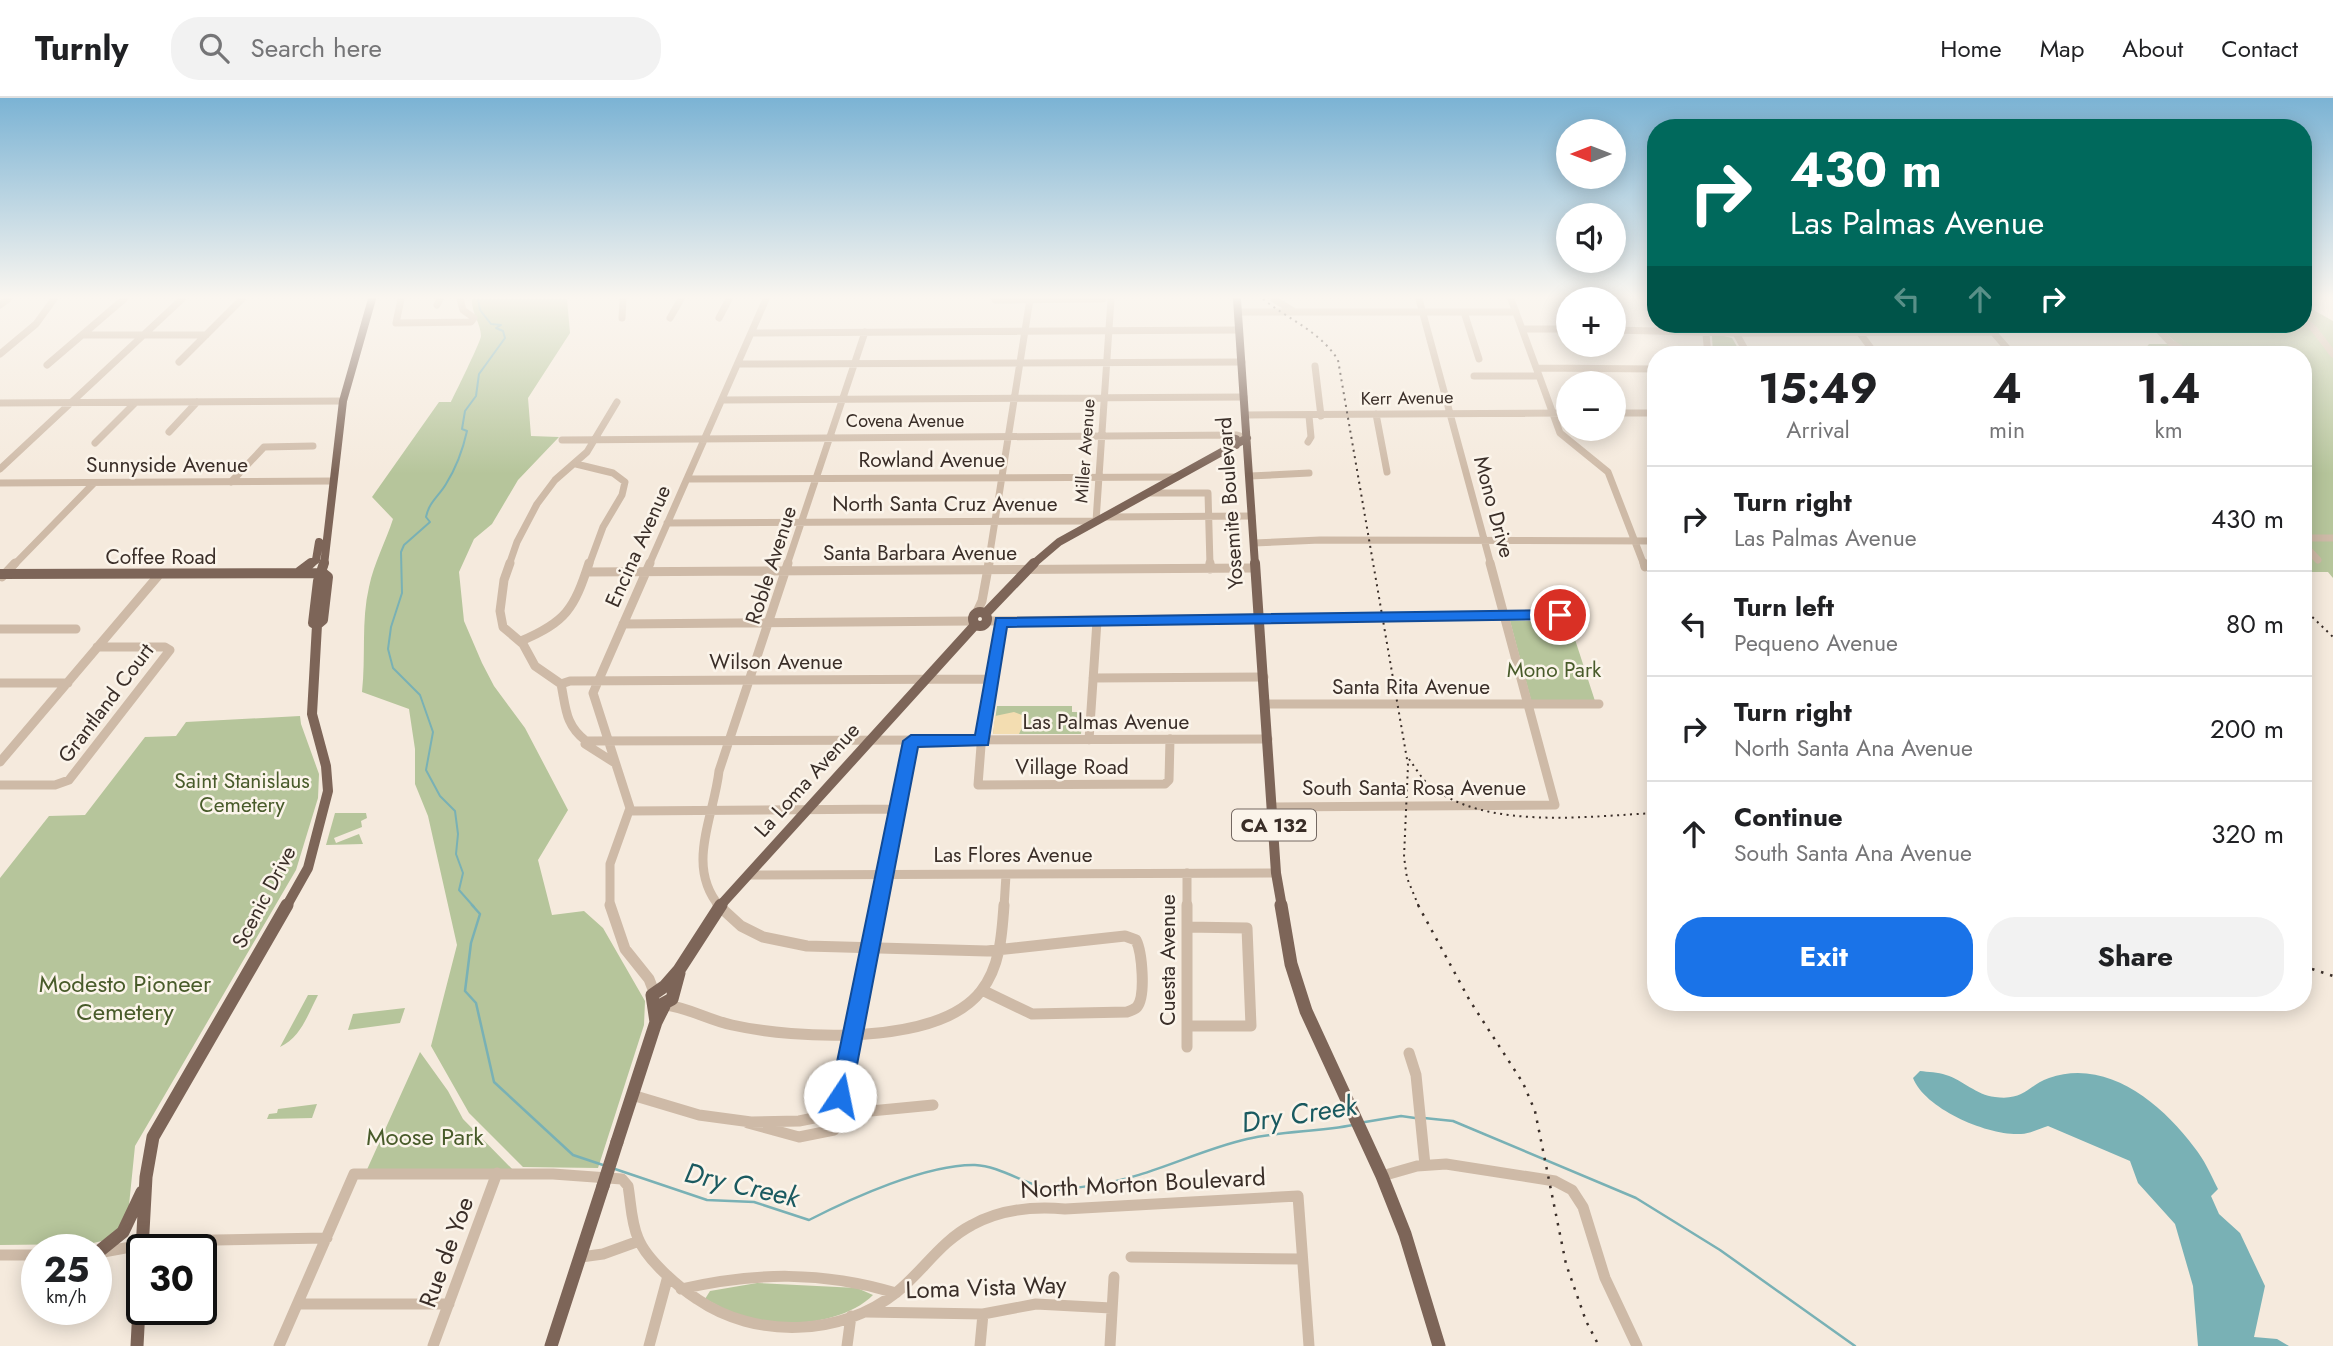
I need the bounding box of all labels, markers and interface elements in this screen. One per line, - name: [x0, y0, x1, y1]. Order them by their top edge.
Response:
- search box: [171, 17, 661, 80]
- text: Turnly: [35, 25, 129, 72]
- icon: search: [195, 29, 233, 67]
- text: Search here: [251, 29, 382, 67]
- text: Home: [1940, 31, 2002, 66]
- text: Map: [2040, 31, 2084, 66]
- text: About: [2122, 31, 2183, 66]
- text: Contact: [2221, 31, 2298, 66]
- north arrow: [1556, 119, 1626, 189]
- map controls: [1556, 119, 1626, 441]
- text: 430 m: [1790, 135, 1942, 205]
- icon: right: [1675, 147, 1766, 238]
- text: Las Palmas Avenue: [1790, 200, 2044, 246]
- button: sound: [1556, 203, 1626, 273]
- icon: left: [1888, 280, 1926, 318]
- icon: ahead: [1961, 280, 1999, 318]
- icon: right: [2034, 280, 2072, 318]
- button: +: [1556, 287, 1626, 357]
- text: 15:49: [1758, 358, 1878, 419]
- text: 4: [1992, 358, 2022, 419]
- text: 1.4: [2136, 358, 2201, 419]
- button: −: [1556, 371, 1626, 441]
- street label: Kerr Avenue: [1360, 384, 1454, 412]
- street label: Miller Avenue: [1068, 398, 1102, 504]
- street label: Covena Avenue: [846, 408, 964, 434]
- text: Arrival: [1786, 413, 1850, 447]
- text: min: [1989, 413, 2025, 447]
- text: km: [2155, 413, 2183, 447]
- street label: Yosemite Boulevard: [1209, 416, 1251, 590]
- street label: Rowland Avenue: [859, 445, 1006, 475]
- street label: Sunnyside Avenue: [86, 450, 248, 480]
- street label: Mono Drive: [1466, 453, 1522, 561]
- street label: Encina Avenue: [598, 480, 678, 612]
- text: Turn right: [1734, 483, 1852, 521]
- street label: North Santa Cruz Avenue: [832, 489, 1058, 519]
- icon: right: [1675, 500, 1713, 538]
- text: 430 m: [2211, 500, 2284, 538]
- street label: Roble Avenue: [738, 502, 804, 628]
- text: Las Palmas Avenue: [1734, 521, 1917, 555]
- street label: Santa Barbara Avenue: [823, 538, 1017, 568]
- street label: Coffee Road: [105, 542, 217, 572]
- pin: [1530, 585, 1590, 645]
- text: Turn left: [1734, 588, 1834, 626]
- icon: arrive: [1541, 596, 1579, 634]
- icon: left: [1675, 605, 1713, 643]
- text: 80 m: [2226, 605, 2284, 643]
- text: Pequeno Avenue: [1734, 626, 1898, 660]
- street label: Grantland Court: [51, 637, 161, 769]
- street label: Wilson Avenue: [709, 647, 843, 677]
- park label: Mono Park: [1507, 655, 1602, 685]
- street label: Santa Rita Avenue: [1332, 672, 1490, 702]
- text: Turn right: [1734, 693, 1852, 731]
- street label: Las Palmas Avenue: [1023, 707, 1190, 737]
- icon: right: [1675, 710, 1713, 748]
- text: 200 m: [2210, 710, 2284, 748]
- street label: La Loma Avenue: [747, 716, 867, 844]
- text: North Santa Ana Avenue: [1734, 731, 1973, 765]
- street label: Village Road: [1015, 752, 1129, 782]
- park label: Saint Stanislaus Cemetery: [174, 766, 310, 820]
- street label: South Santa Rosa Avenue: [1302, 773, 1526, 803]
- text: Continue: [1734, 798, 1843, 836]
- road number: CA 132: [1232, 810, 1316, 840]
- icon: ahead: [1675, 815, 1713, 853]
- text: 320 m: [2211, 815, 2284, 853]
- text: South Santa Ana Avenue: [1734, 836, 1972, 870]
- street label: Scenic Drive: [224, 840, 304, 953]
- street label: Las Flores Avenue: [934, 840, 1093, 870]
- street label: Cuesta Avenue: [1153, 894, 1183, 1026]
- button: Exit: [1675, 917, 1973, 997]
- button: Share: [1987, 917, 2284, 997]
- park label: Modesto Pioneer Cemetery: [39, 966, 212, 1029]
- position arrow: [803, 1059, 877, 1133]
- water label: Dry Creek: [1238, 1084, 1361, 1143]
- park label: Moose Park: [366, 1119, 484, 1154]
- water label: Dry Creek: [681, 1152, 804, 1218]
- street label: North Morton Boulevard: [1019, 1159, 1267, 1207]
- street label: Rue de Yoe: [410, 1192, 482, 1312]
- speed limit sign: 30: [126, 1234, 217, 1325]
- text: 25: [44, 1245, 89, 1295]
- street label: Loma Vista Way: [905, 1267, 1067, 1307]
- text: km/h: [46, 1284, 87, 1310]

